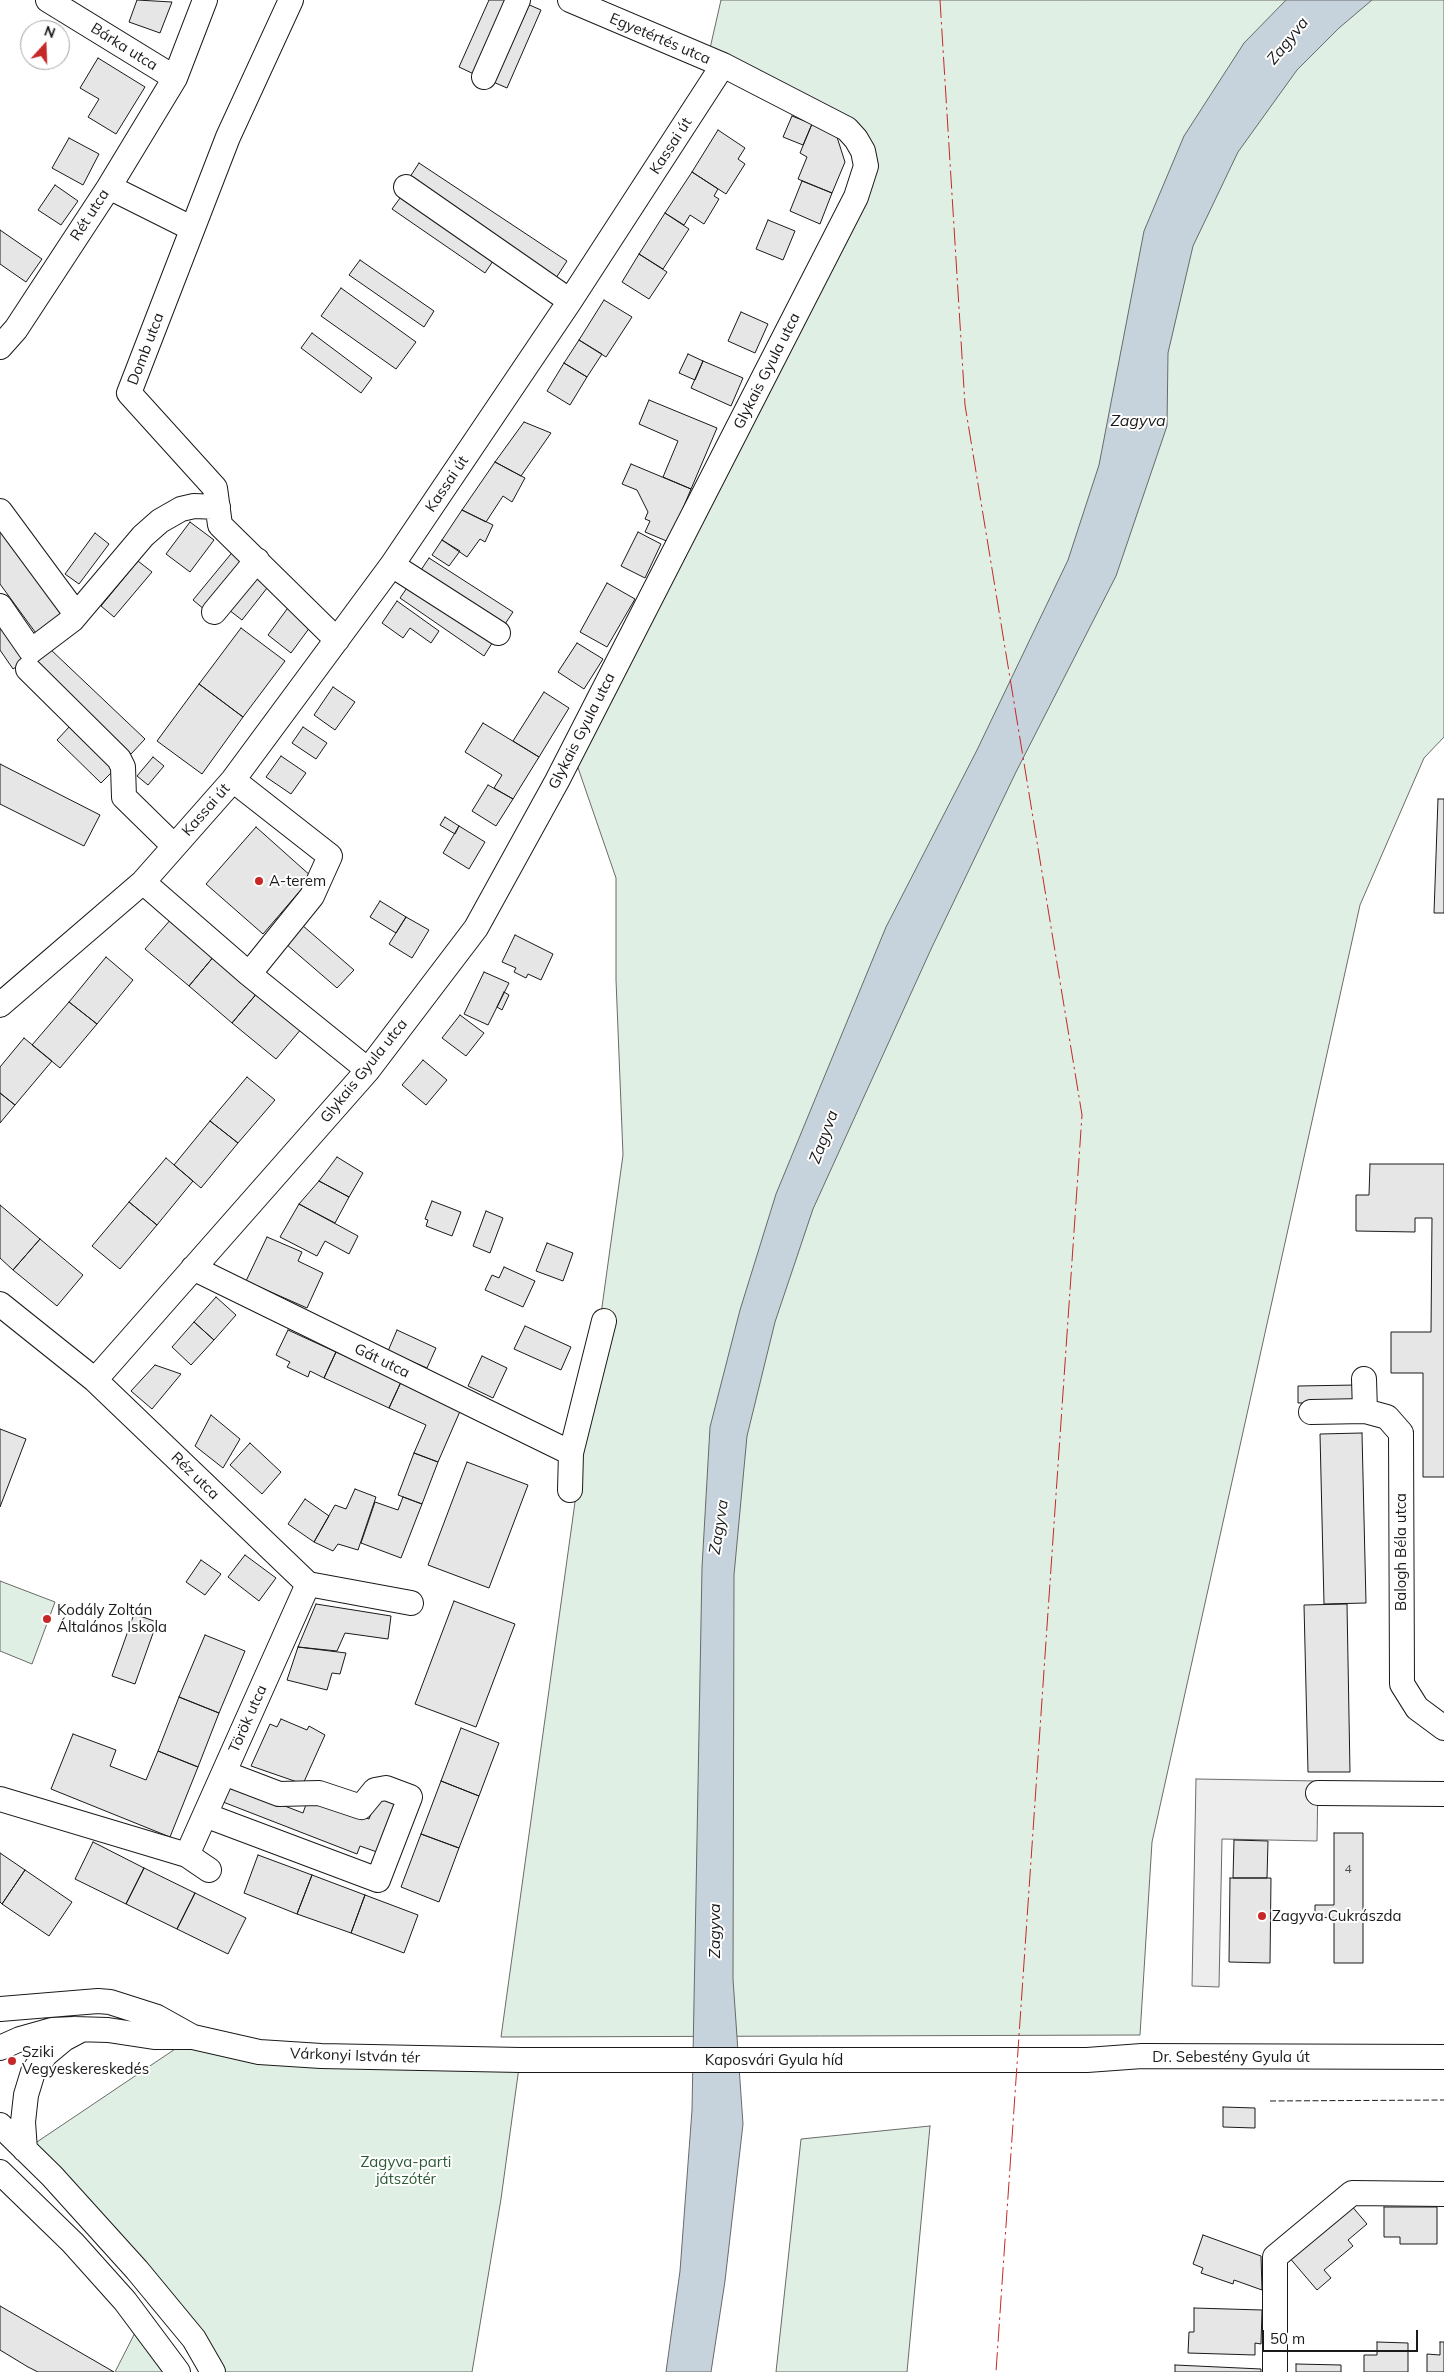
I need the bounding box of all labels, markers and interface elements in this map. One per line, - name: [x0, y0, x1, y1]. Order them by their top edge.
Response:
- street label: Egyetértés utca: [607, 10, 713, 68]
- water label: Zagyva: [1263, 13, 1313, 69]
- street label: Bárka utca: [87, 19, 161, 75]
- north arrow: [20, 20, 70, 70]
- text: N: [42, 22, 58, 42]
- street label: Kassai út: [646, 114, 696, 178]
- street label: Rét utca: [67, 186, 113, 244]
- street label: Domb utca: [124, 310, 168, 388]
- street label: Glykais Gyula utca: [730, 310, 804, 432]
- water label: Zagyva: [1110, 411, 1166, 431]
- street label: Kassai út: [422, 453, 472, 515]
- street label: Glykais Gyula utca: [545, 670, 619, 792]
- street label: Kassai út: [178, 780, 234, 840]
- place label: A-terem: [269, 872, 326, 890]
- marker: A-terem: [253, 875, 265, 887]
- street label: Glykais Gyula utca: [317, 1015, 411, 1127]
- water label: Zagyva: [806, 1108, 842, 1166]
- street label: Gát utca: [351, 1340, 413, 1382]
- street label: Réz utca: [167, 1449, 223, 1503]
- street label: Balogh Béla utca: [1392, 1493, 1410, 1611]
- water label: Zagyva: [705, 1498, 733, 1556]
- place label: Kodály Zoltán Általános Iskola: [57, 1601, 167, 1636]
- marker: Kodály Zoltán Általános Iskola: [41, 1613, 53, 1625]
- street label: Török utca: [225, 1682, 271, 1756]
- house number: 4: [1344, 1862, 1352, 1876]
- water label: Zagyva: [705, 1903, 725, 1959]
- place label: Zagyva Cukrászda: [1272, 1907, 1402, 1925]
- marker: Zagyva Cukrászda: [1256, 1910, 1268, 1922]
- place label: Sziki Vegyeskereskedés: [22, 2043, 149, 2078]
- street label: Várkonyi István tér: [290, 2045, 420, 2067]
- street label: Dr. Sebestény Gyula út: [1152, 2048, 1310, 2066]
- street label: Kaposvári Gyula híd: [705, 2051, 843, 2069]
- marker: Sziki Vegyeskereskedés: [6, 2055, 18, 2067]
- park label: Zagyva-parti játszótér: [361, 2153, 451, 2188]
- scale bar: [1264, 2320, 1420, 2352]
- text: 50 m: [1270, 2329, 1305, 2348]

